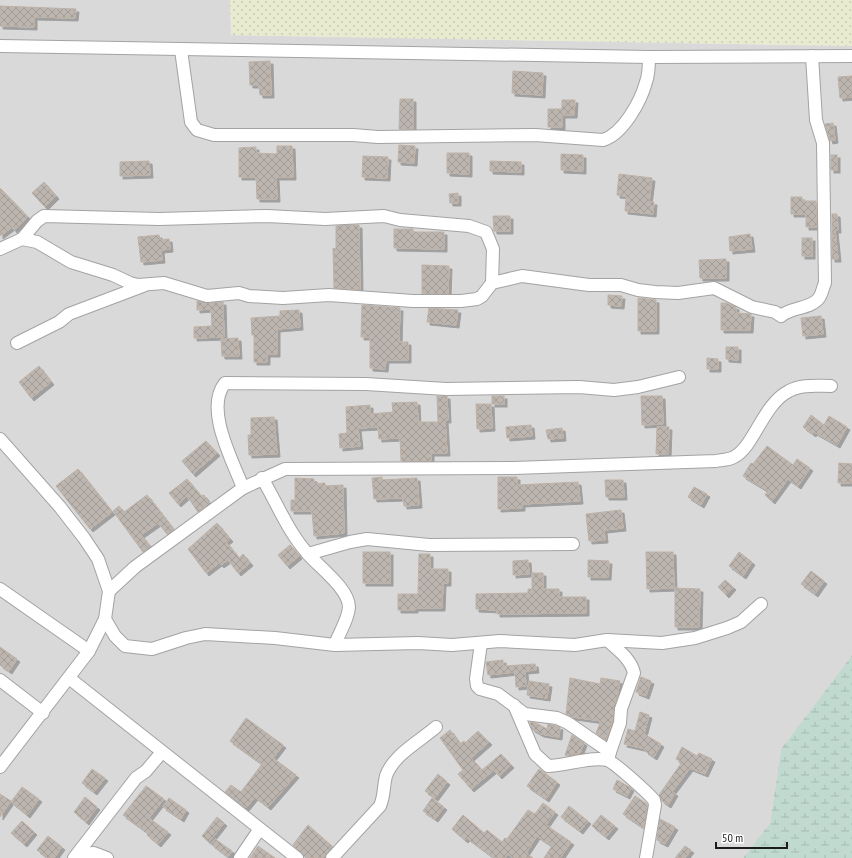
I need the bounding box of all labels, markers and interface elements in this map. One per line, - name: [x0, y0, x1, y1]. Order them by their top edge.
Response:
- scale bar: [716, 824, 787, 850]
- text: 50 m: [722, 830, 743, 845]

